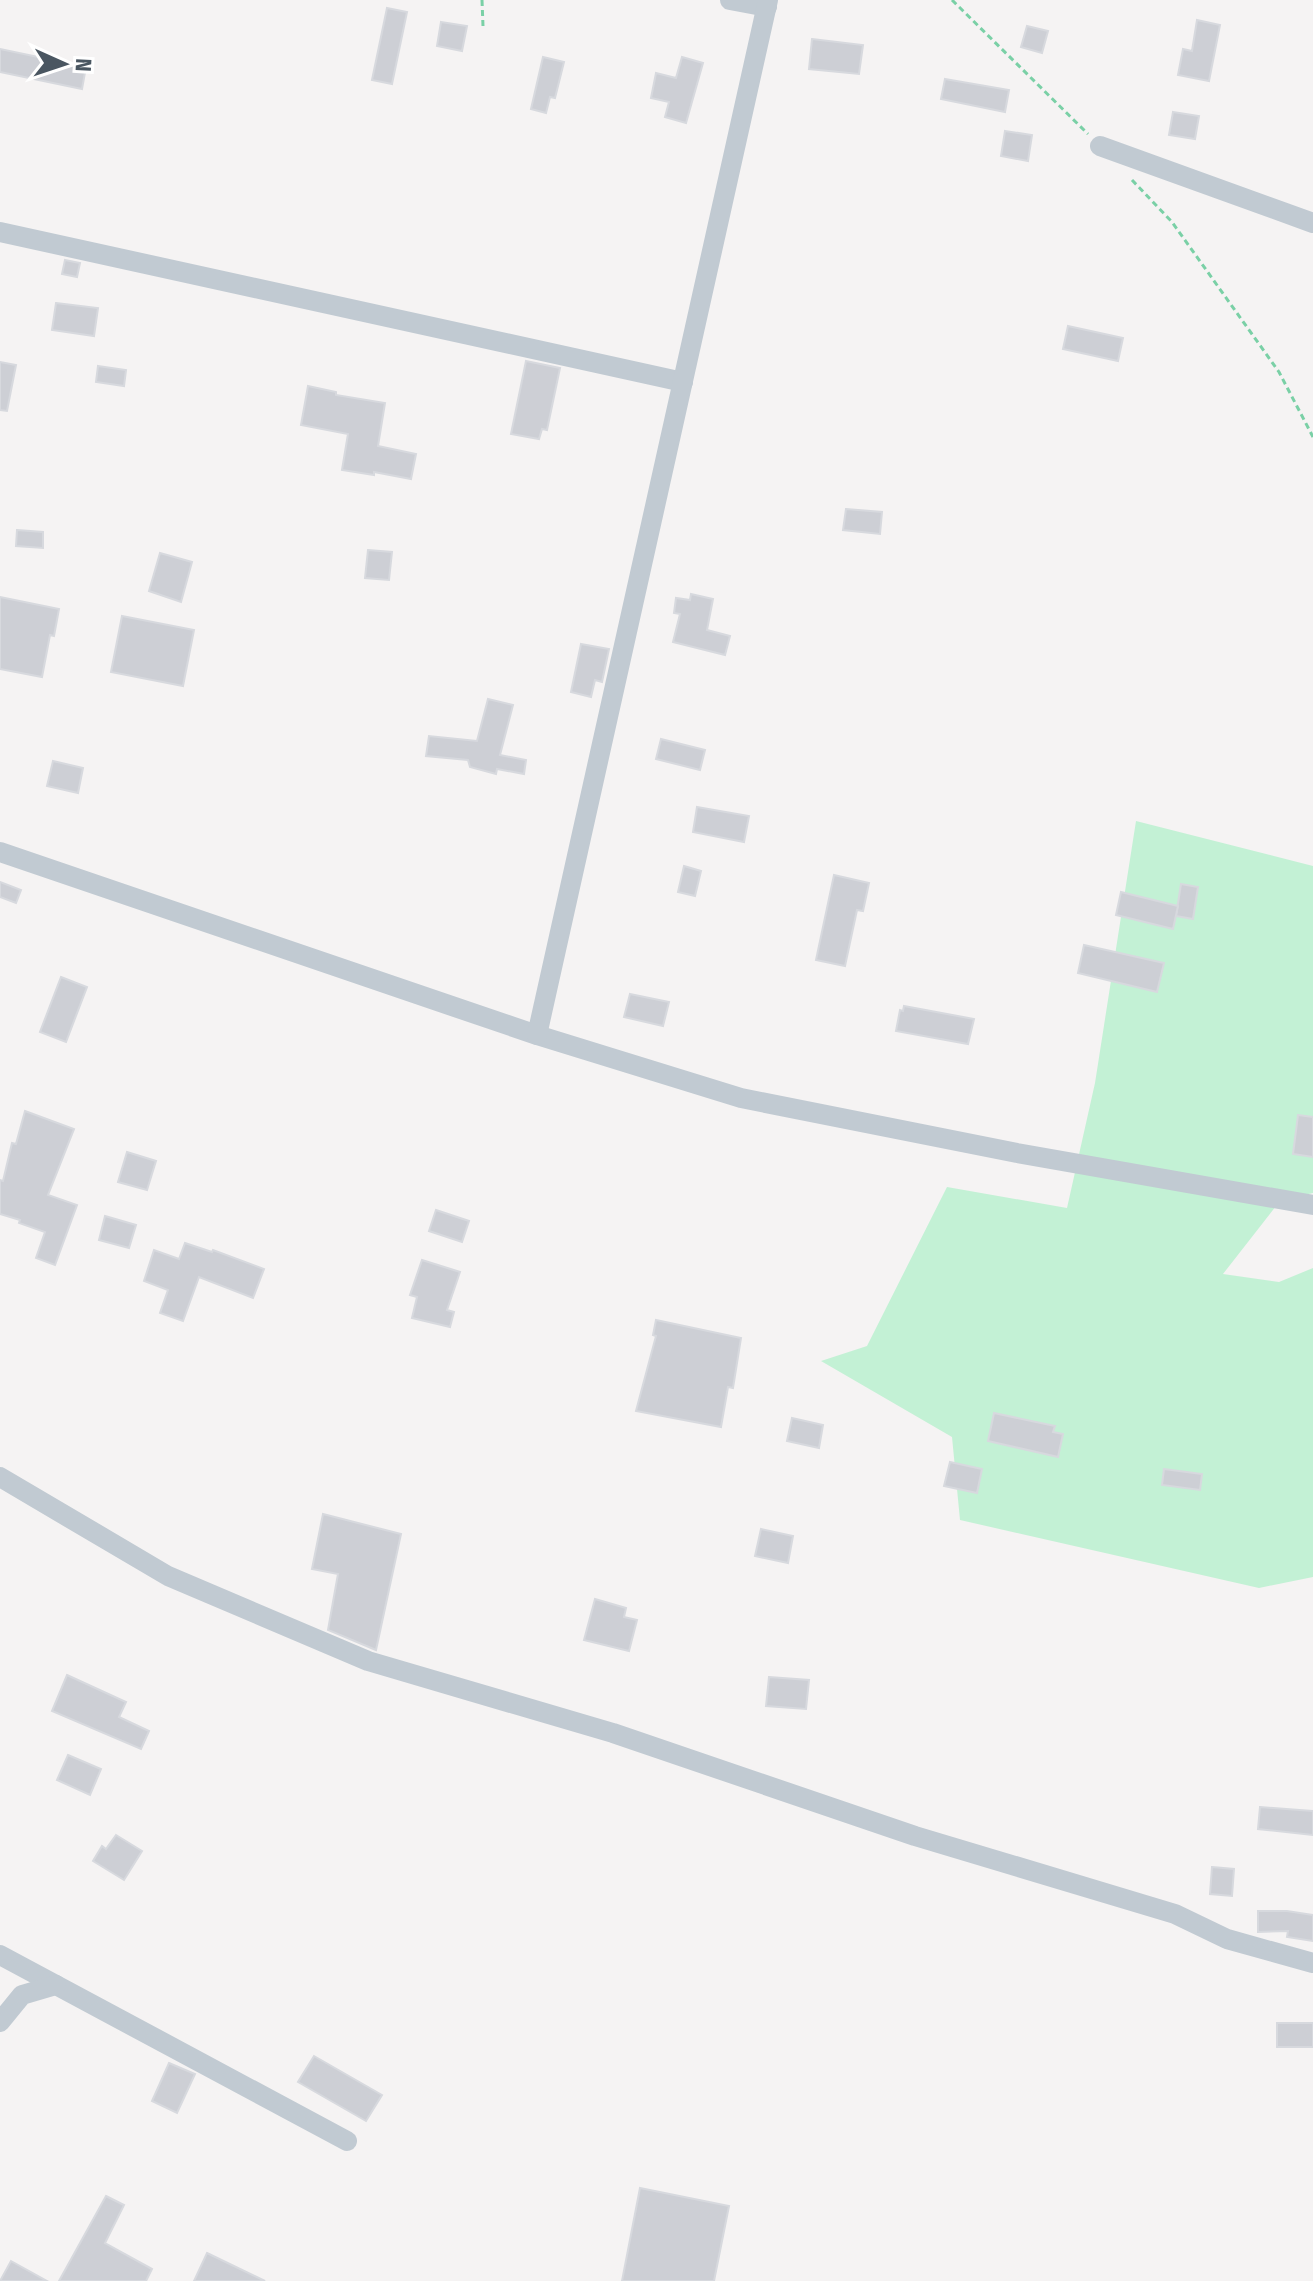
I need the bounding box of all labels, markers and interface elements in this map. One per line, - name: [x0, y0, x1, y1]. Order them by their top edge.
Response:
- north arrow: [24, 24, 104, 104]
- text: N: [70, 58, 97, 72]

